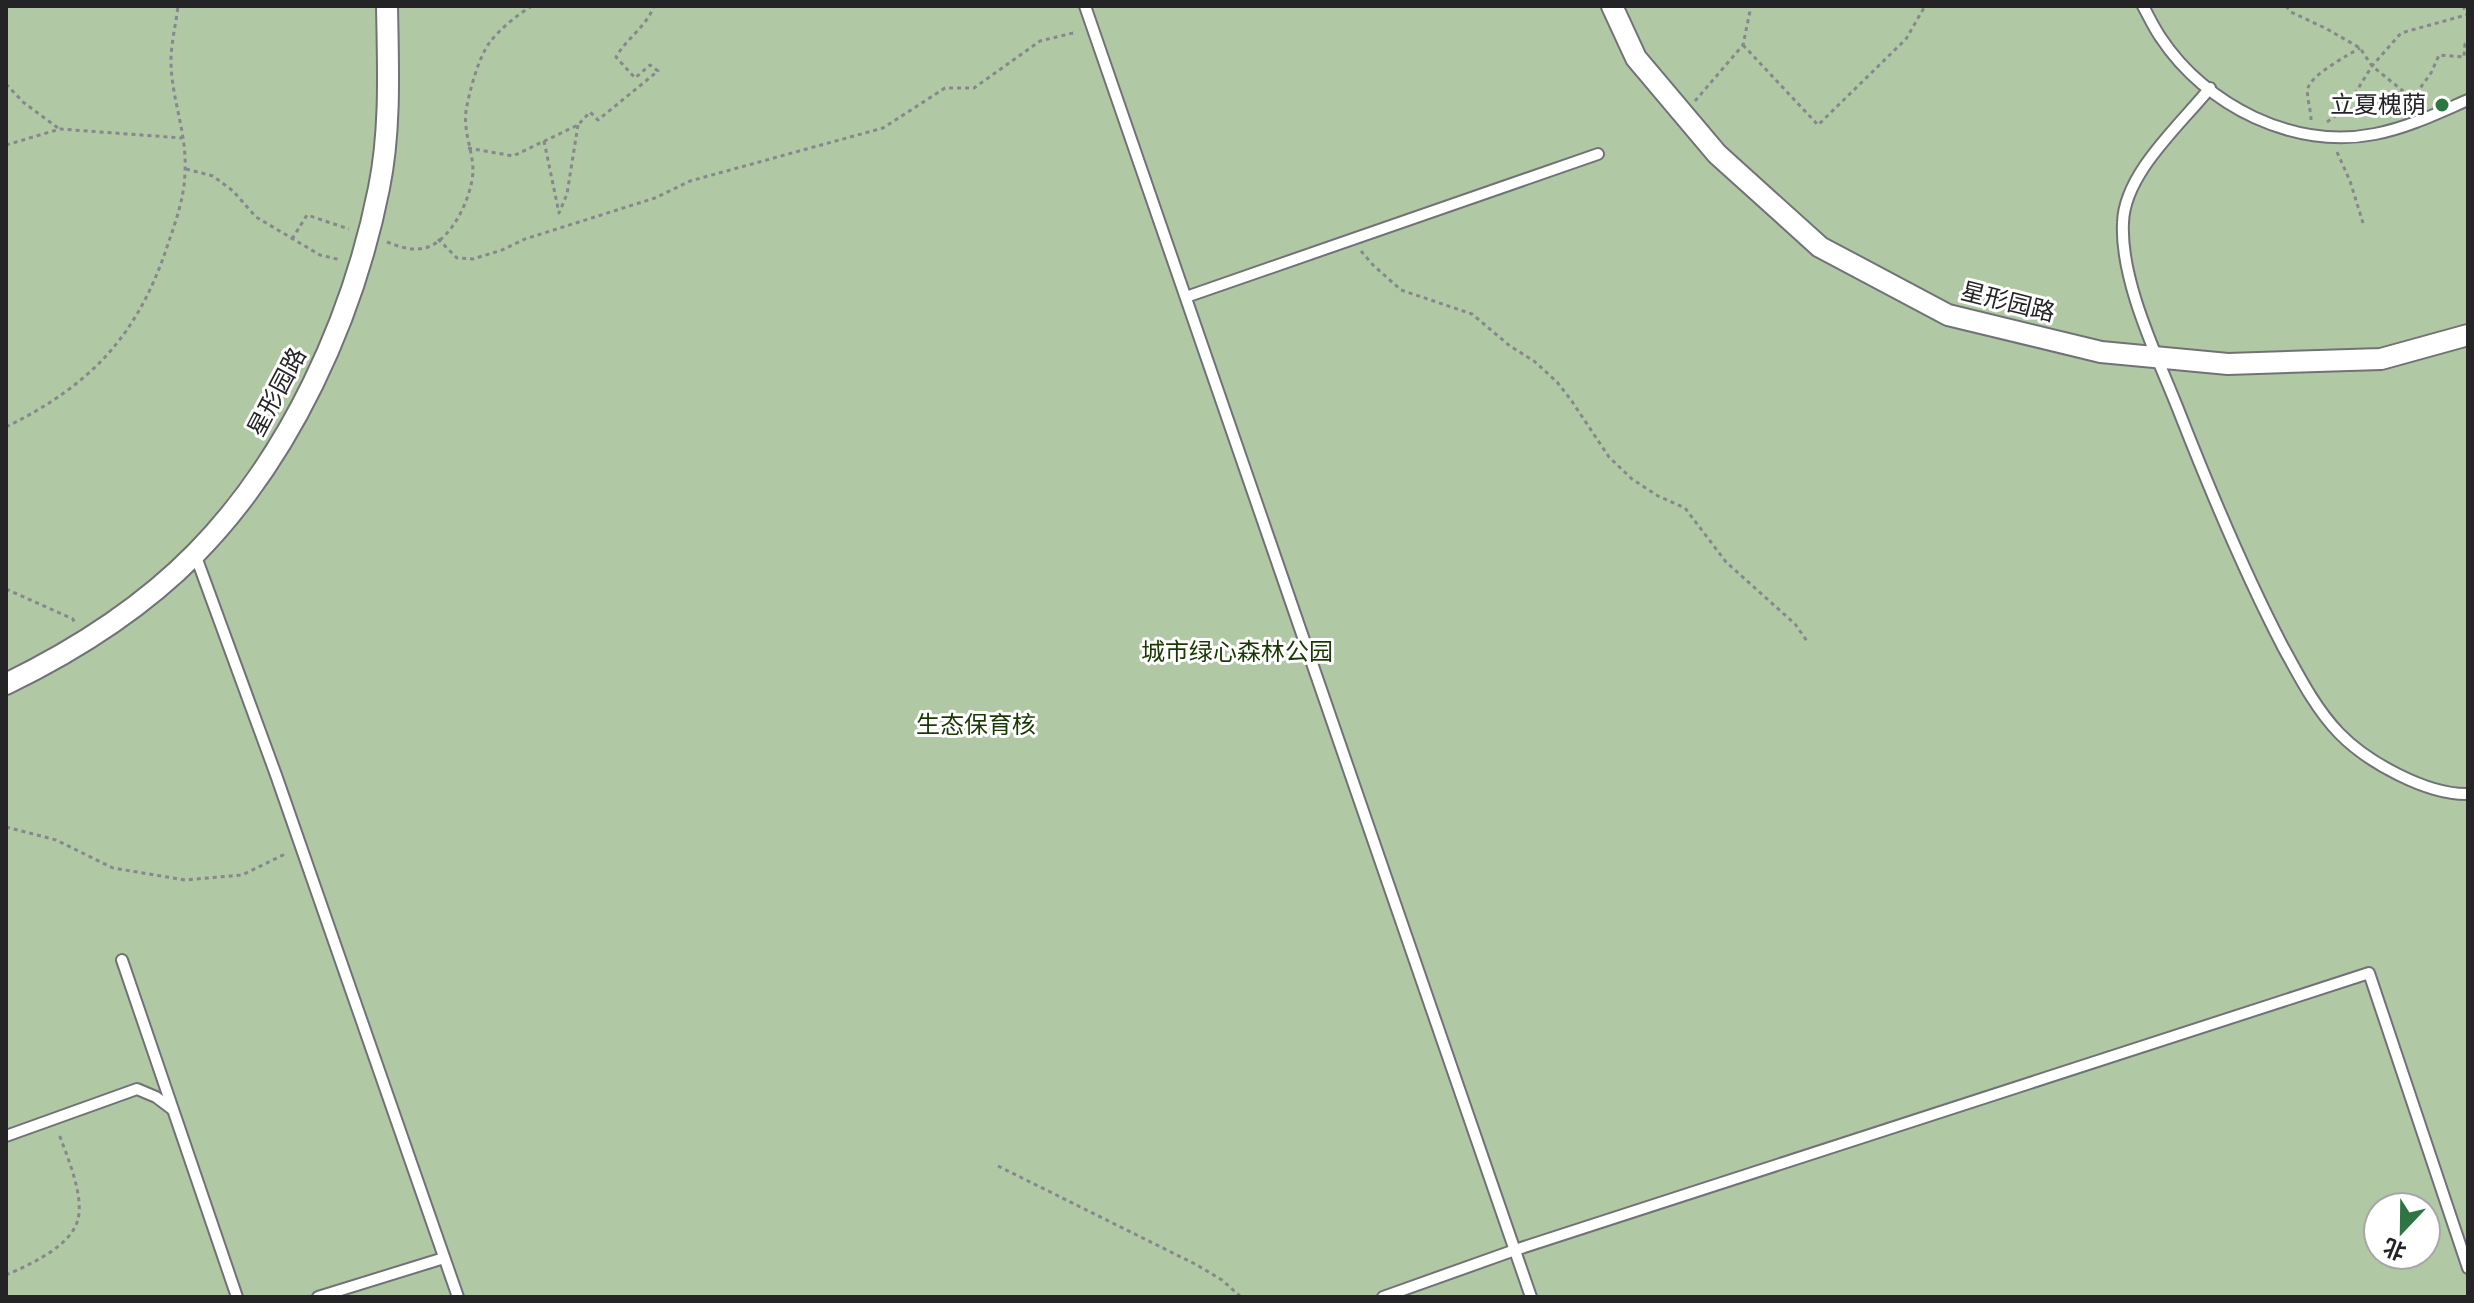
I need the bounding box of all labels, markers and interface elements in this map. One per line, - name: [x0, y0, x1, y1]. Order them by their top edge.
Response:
- place label: 立夏槐荫: [2330, 91, 2426, 119]
- marker: 立夏槐荫: [2433, 96, 2451, 114]
- street label: 星形园路: [1958, 277, 2058, 327]
- street label: 星形园路: [242, 343, 312, 441]
- park label: 城市绿心森林公园: [1141, 638, 1333, 666]
- park label: 生态保育核: [916, 711, 1036, 739]
- north arrow: [2362, 1191, 2442, 1271]
- text: 北: [2379, 1232, 2410, 1266]

